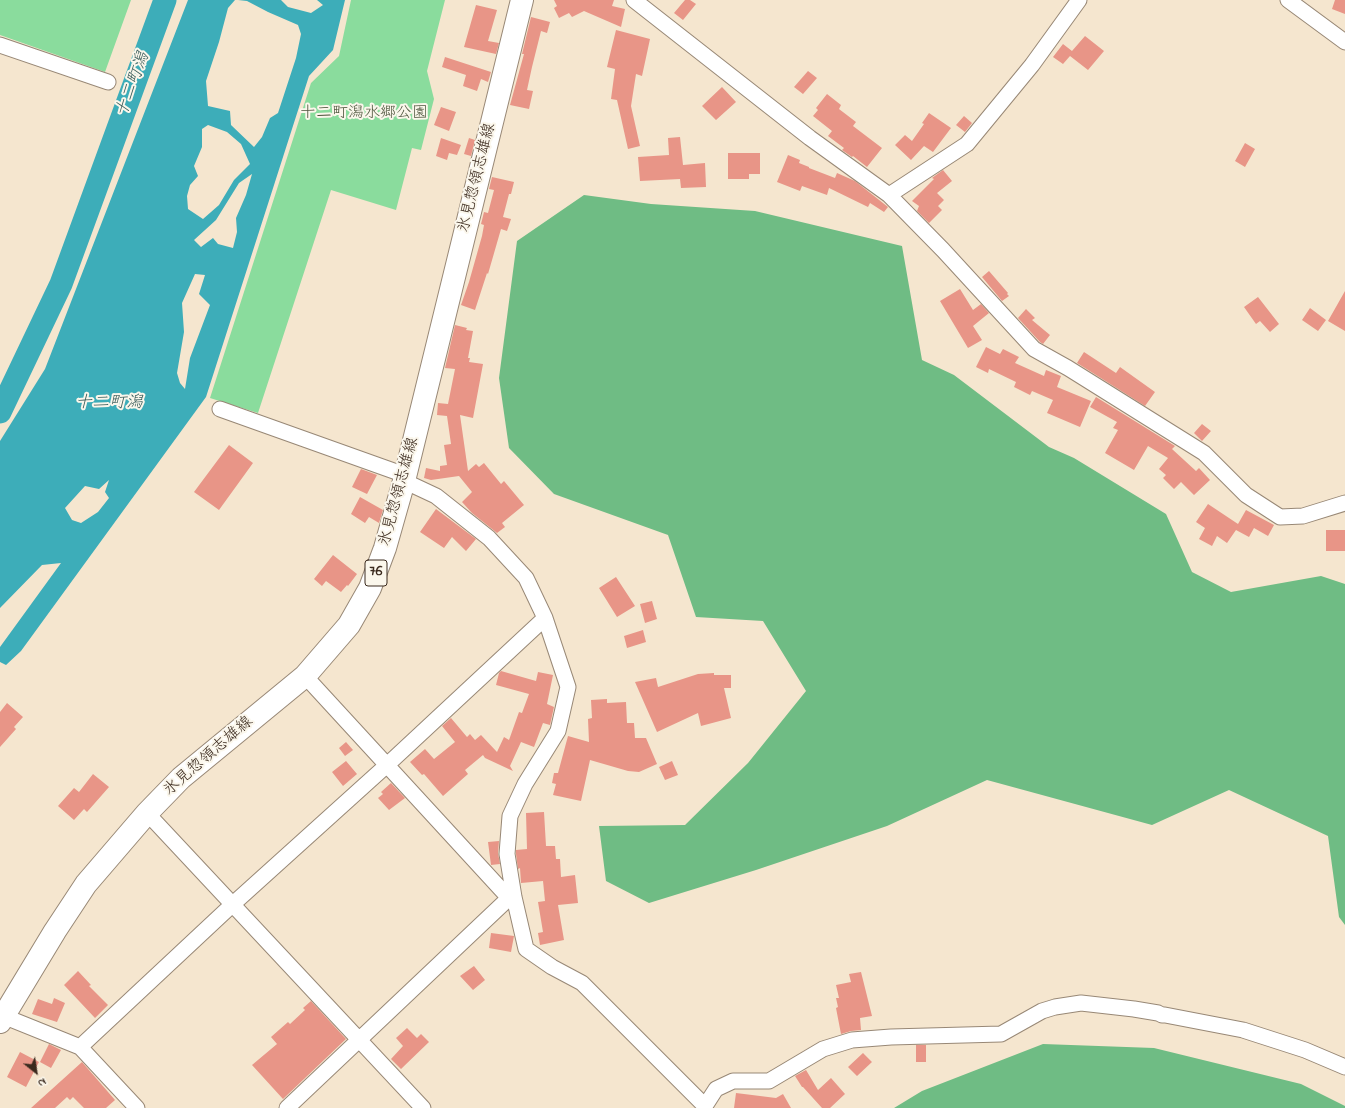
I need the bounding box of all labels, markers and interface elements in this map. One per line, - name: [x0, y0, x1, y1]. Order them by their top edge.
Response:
- water label: 十二町潟: [113, 50, 155, 120]
- park label: 十二町潟水郷公園: [300, 104, 428, 124]
- street label: 氷見惣領志雄線: [455, 121, 501, 235]
- water label: 十二町潟: [75, 394, 143, 414]
- street label: 氷見惣領志雄線: [376, 435, 424, 549]
- road number: 76: [365, 560, 387, 586]
- street label: 氷見惣領志雄線: [160, 713, 258, 801]
- north arrow: [16, 1052, 56, 1092]
- text: N: [35, 1074, 49, 1091]

